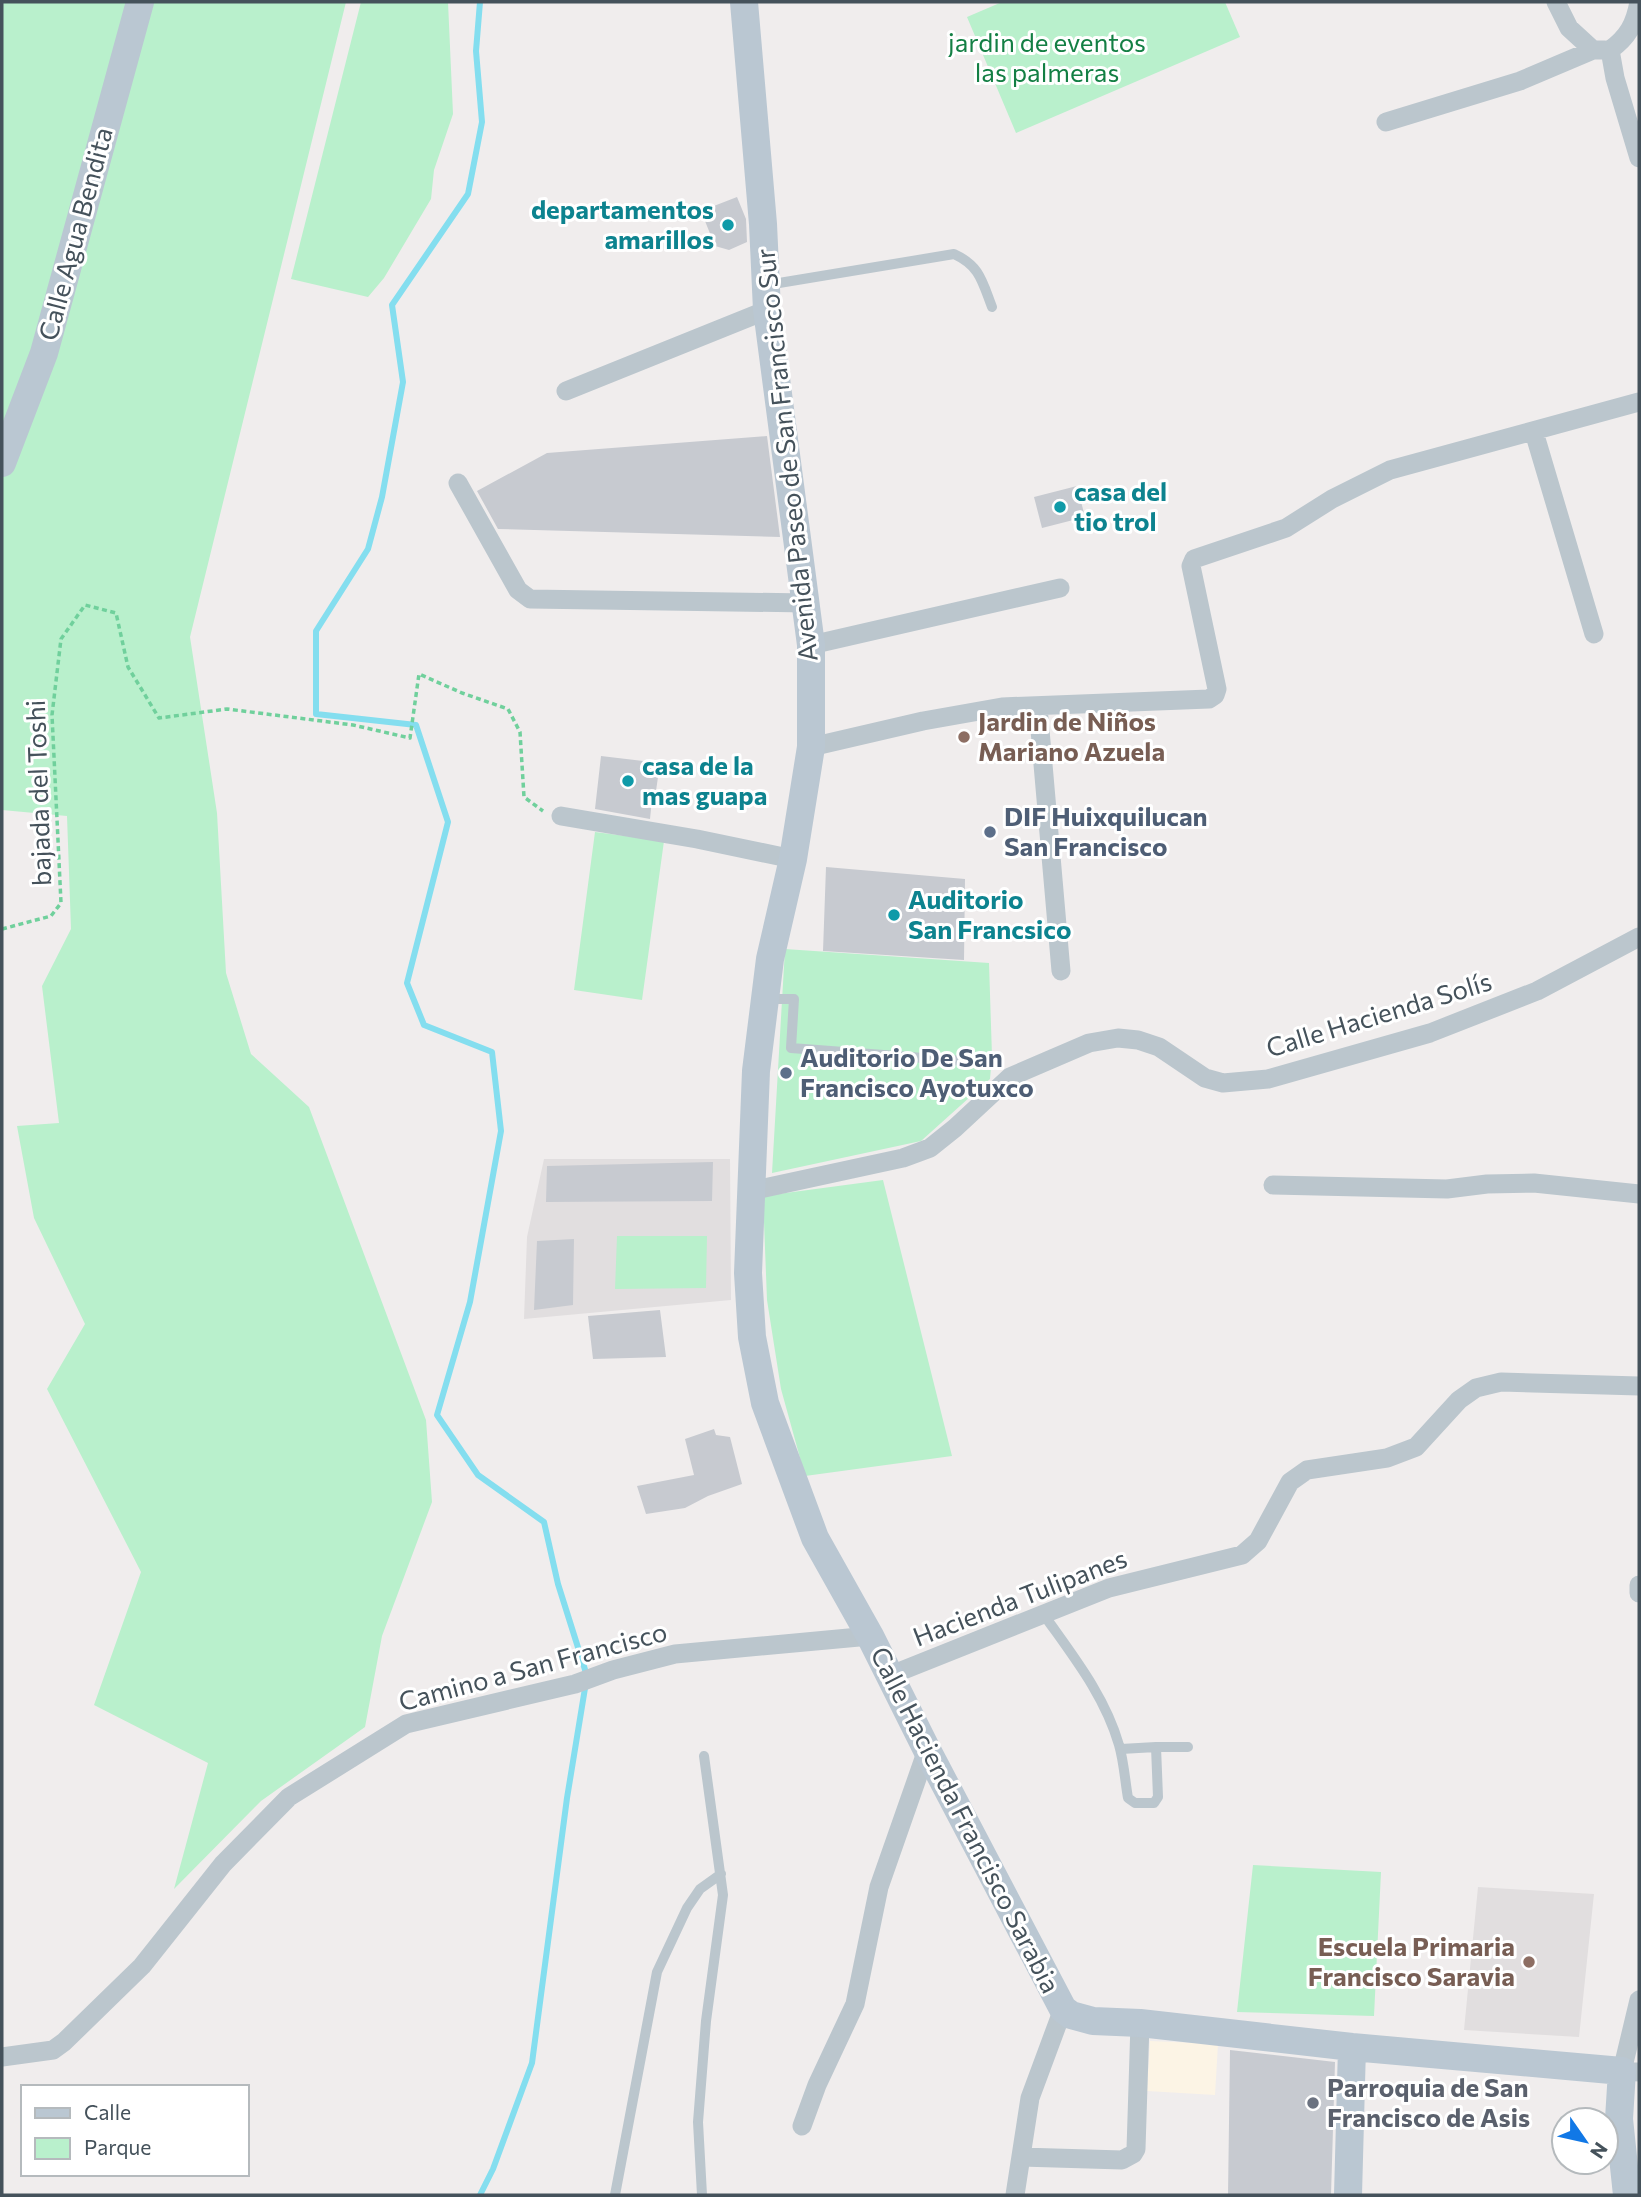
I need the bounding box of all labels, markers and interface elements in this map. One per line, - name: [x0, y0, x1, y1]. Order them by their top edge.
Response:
- park label: jardin de eventos las palmeras: [948, 26, 1146, 87]
- street label: Calle Agua Bendita: [31, 124, 118, 343]
- place label: departamentos amarillos: [531, 193, 714, 254]
- marker: departamentos amarillos: [720, 217, 736, 233]
- street label: Avenida Paseo de San Francisco Sur: [748, 247, 823, 663]
- place label: casa del tio trol: [1074, 475, 1167, 536]
- marker: casa del tio trol: [1052, 499, 1068, 515]
- street label: bajada del Toshi: [19, 699, 56, 887]
- place label: Jardin de Niños Mariano Azuela: [978, 705, 1165, 766]
- marker: Jardin de Niños Mariano Azuela: [956, 729, 972, 745]
- place label: casa de la mas guapa: [642, 749, 767, 810]
- marker: casa de la mas guapa: [620, 773, 636, 789]
- place label: DIF Huixquilucan San Francisco: [1004, 800, 1208, 861]
- marker: DIF Huixquilucan San Francisco: [982, 824, 998, 840]
- place label: Auditorio San Francsico: [908, 883, 1071, 944]
- marker: Auditorio San Francsico: [886, 907, 902, 923]
- street label: Calle Hacienda Solís: [1262, 965, 1495, 1063]
- place label: Auditorio De San Francisco Ayotuxco: [800, 1041, 1034, 1102]
- marker: Auditorio De San Francisco Ayotuxco: [778, 1065, 794, 1081]
- street label: Hacienda Tulipanes: [908, 1542, 1131, 1652]
- street label: Camino a San Francisco: [395, 1615, 670, 1716]
- street label: Calle Hacienda Francisco Sarabia: [865, 1641, 1067, 1998]
- place label: Escuela Primaria Francisco Saravia: [1308, 1930, 1515, 1991]
- marker: Escuela Primaria Francisco Saravia: [1521, 1954, 1537, 1970]
- place label: Parroquia de San Francisco de Asis: [1327, 2071, 1530, 2132]
- legend: [21, 2085, 248, 2176]
- marker: Parroquia de San Francisco de Asis: [1305, 2095, 1321, 2111]
- text: Calle: [84, 2099, 131, 2124]
- north arrow: [1550, 2106, 1620, 2176]
- text: Parque: [84, 2134, 151, 2159]
- text: N: [1586, 2138, 1613, 2163]

